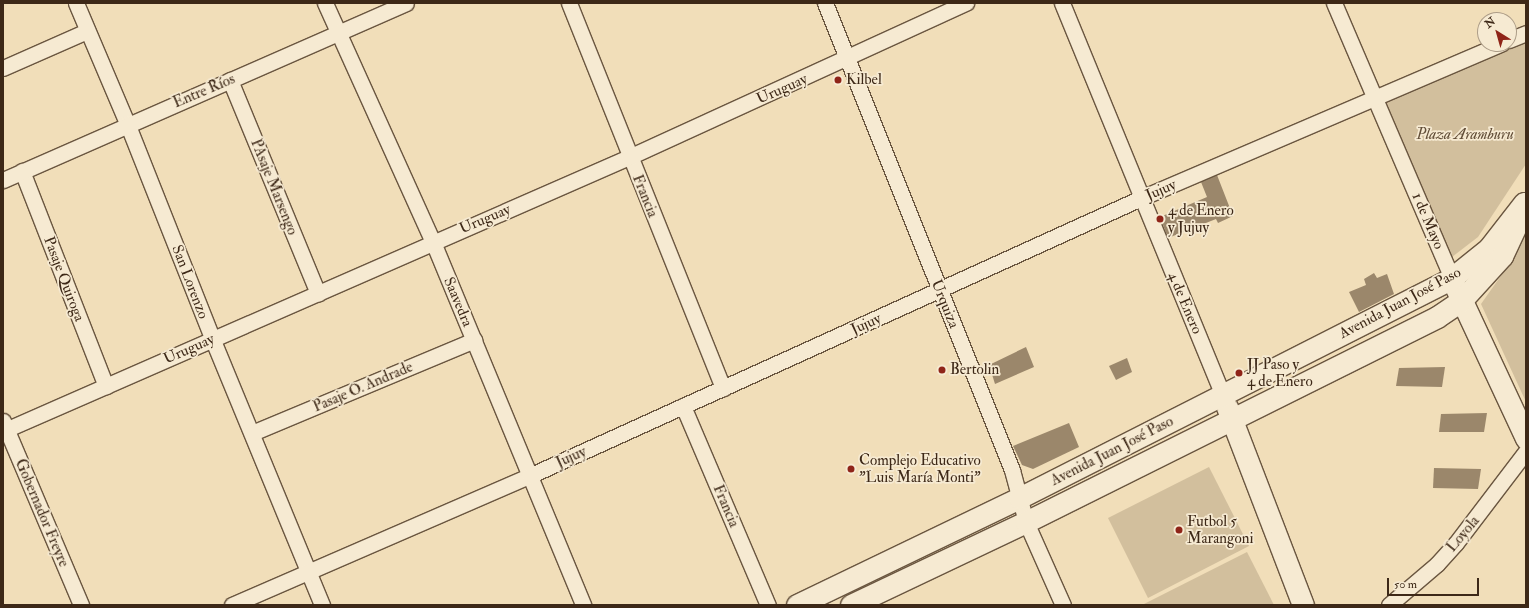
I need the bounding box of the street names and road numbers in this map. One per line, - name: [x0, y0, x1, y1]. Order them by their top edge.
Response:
- street label: Entre Ríos: [170, 70, 238, 112]
- street label: Uruguay: [754, 70, 810, 108]
- street label: PAsaje Marsengo: [247, 136, 301, 238]
- street label: Francia: [628, 172, 662, 220]
- street label: Jujuy: [1143, 176, 1179, 204]
- street label: 1 de Mayo: [1408, 190, 1448, 252]
- street label: Uruguay: [457, 200, 513, 238]
- street label: Pasaje Quiroga: [40, 234, 88, 324]
- street label: San Lorenzo: [168, 243, 212, 321]
- street label: Avenida Juan José Paso: [1336, 263, 1464, 343]
- street label: 4 de Enero: [1164, 269, 1206, 337]
- street label: Saavedra: [440, 274, 476, 330]
- street label: Urquiza: [927, 277, 963, 331]
- street label: Jujuy: [848, 309, 884, 339]
- street label: Uruguay: [161, 330, 217, 368]
- street label: Pasaje O. Andrade: [310, 358, 416, 416]
- street label: Avenida Juan José Paso: [1048, 412, 1176, 490]
- street label: Jujuy: [553, 442, 589, 472]
- street label: Gobernador Freyre: [11, 456, 73, 570]
- street label: Francia: [709, 482, 743, 530]
- street label: Loyola: [1443, 512, 1483, 556]

